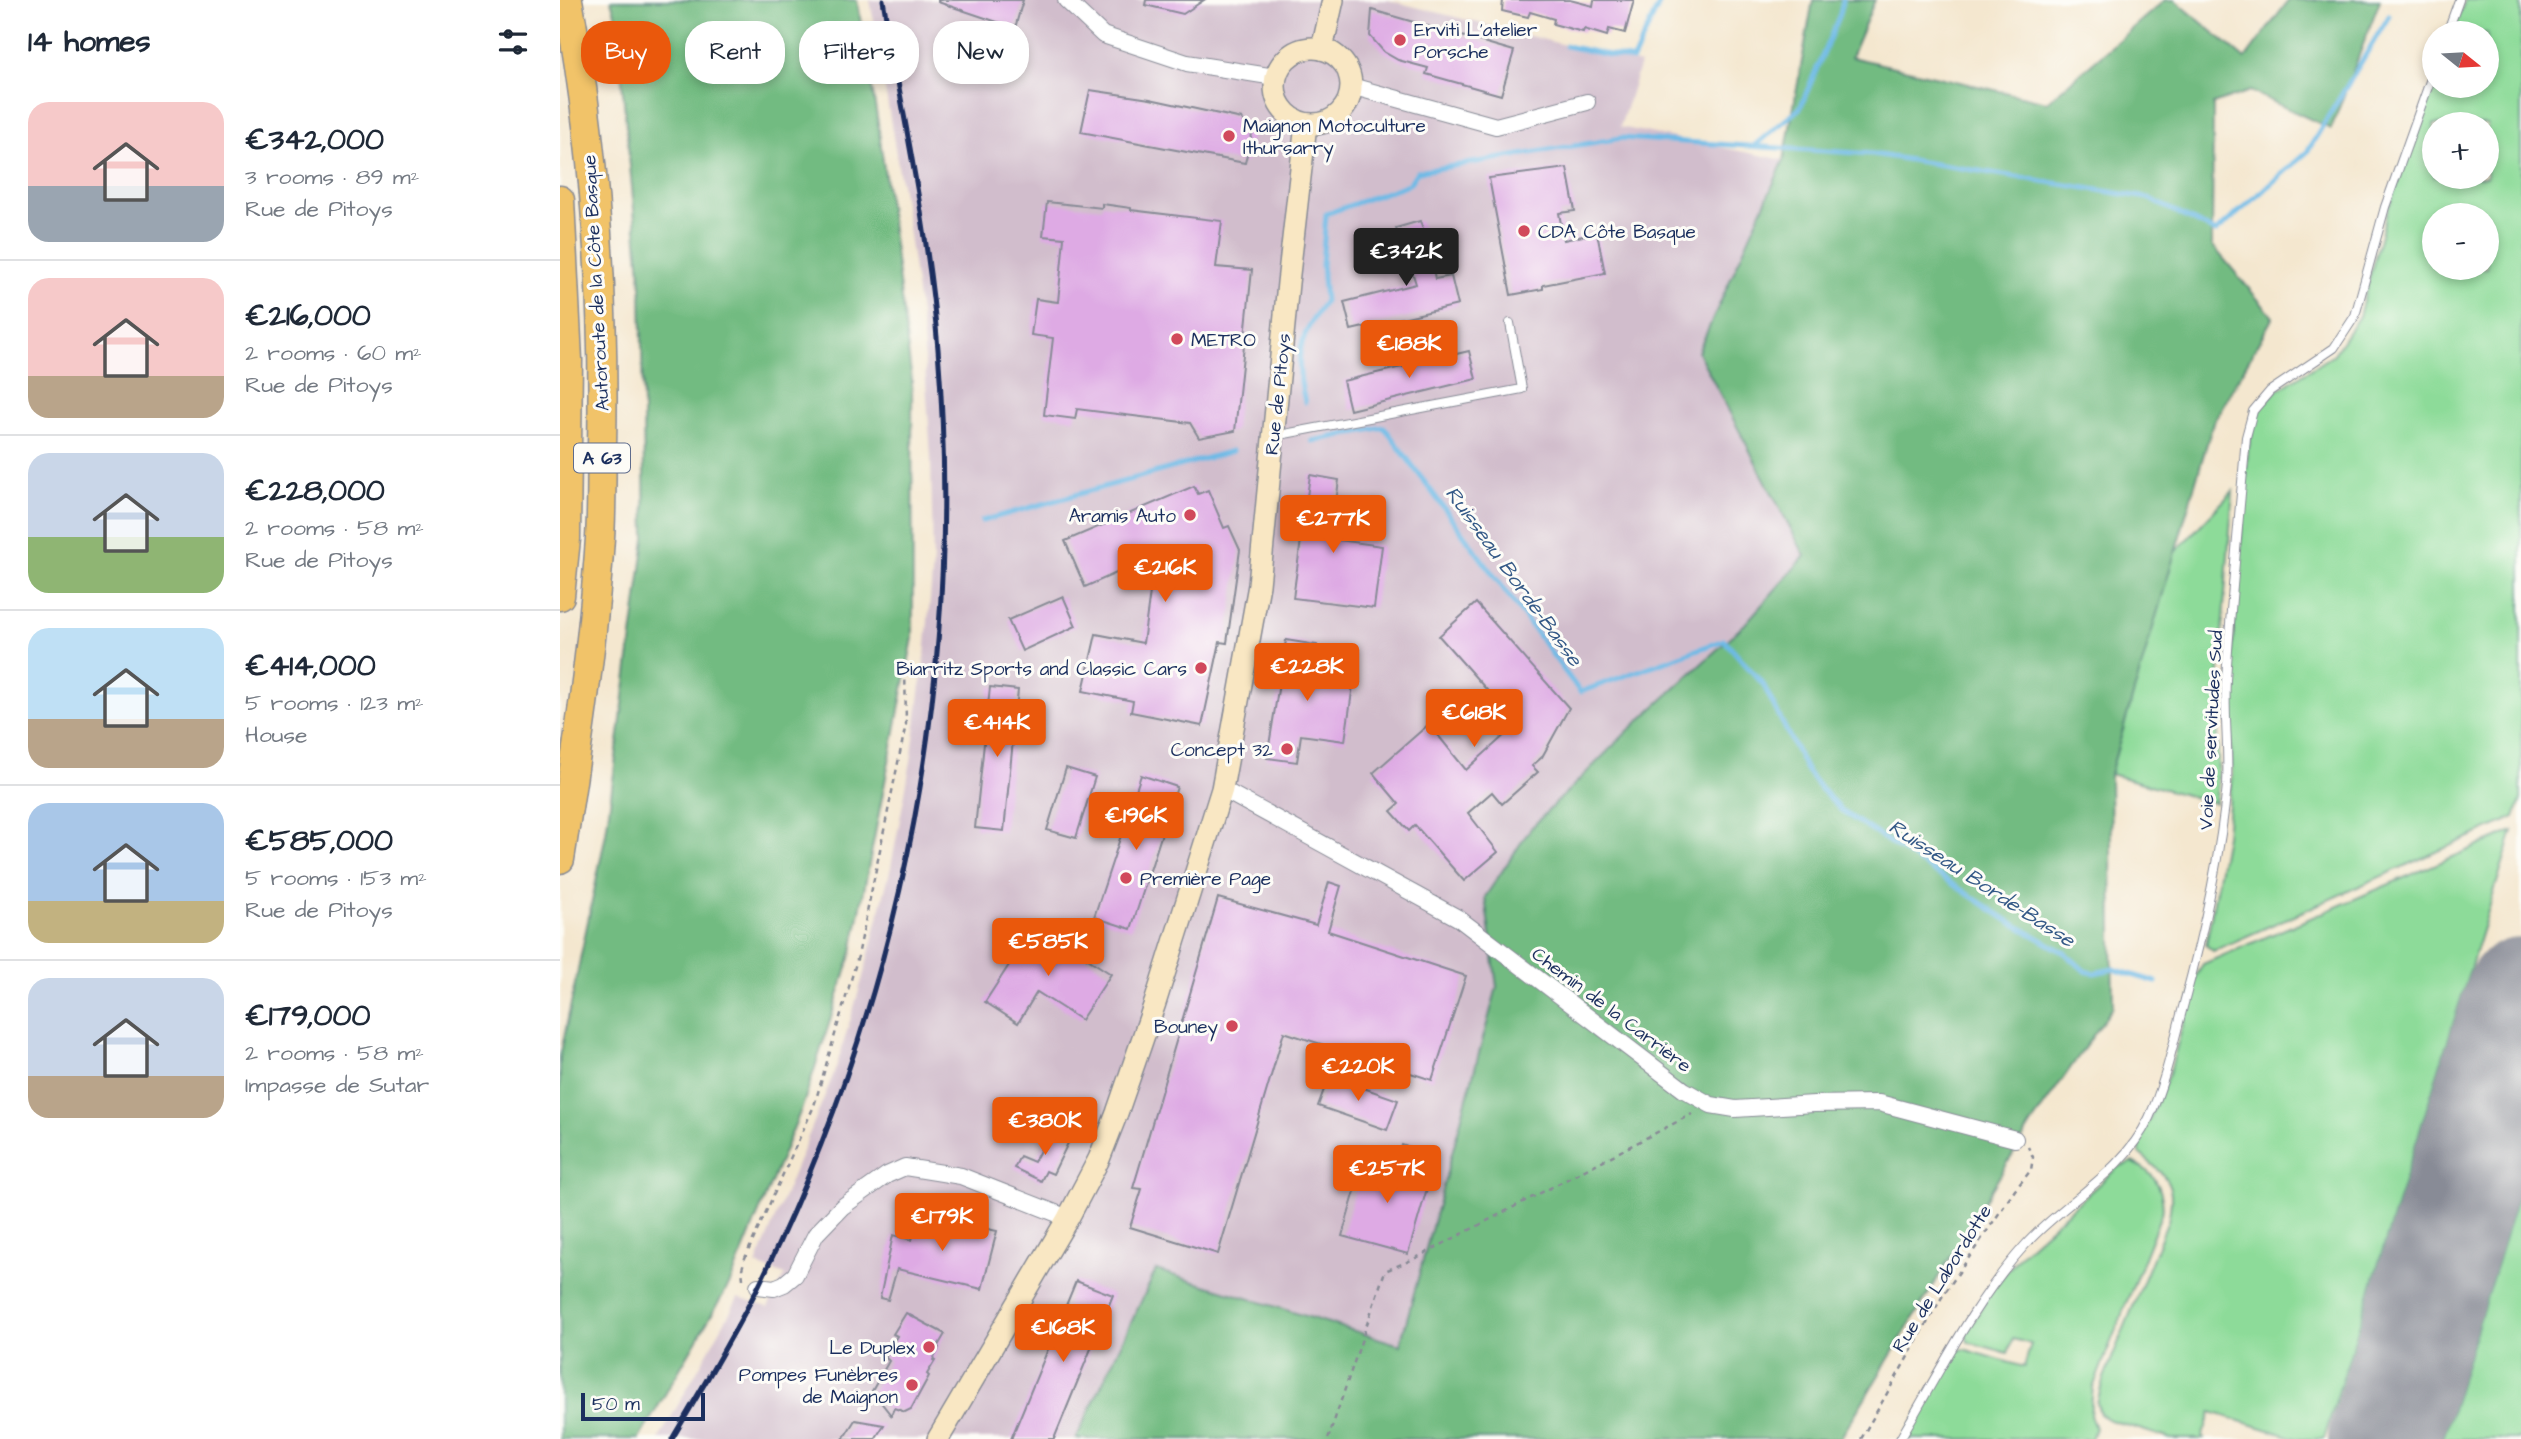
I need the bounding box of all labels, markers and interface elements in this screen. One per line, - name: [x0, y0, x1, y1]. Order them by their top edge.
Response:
- place label: Erviti L'atelier Porsche: [1414, 17, 1538, 66]
- text: 14 homes: [28, 21, 151, 63]
- chip: Buy: [581, 21, 671, 84]
- chip: Rent: [685, 21, 785, 84]
- chip: Filters: [799, 21, 919, 84]
- chip: New: [933, 21, 1029, 84]
- north arrow: [2422, 21, 2499, 98]
- map controls: [2422, 21, 2499, 280]
- icon: filters: [494, 23, 532, 61]
- marker: Erviti L'atelier Porsche: [1392, 32, 1408, 48]
- button: +: [2422, 112, 2499, 189]
- place label: Maignon Motoculture Ithursarry: [1243, 113, 1426, 163]
- text: €342,000: [245, 119, 384, 161]
- marker: Maignon Motoculture Ithursarry: [1221, 128, 1237, 144]
- icon: home: [84, 130, 168, 214]
- street label: Autoroute de la Côte Basque: [576, 154, 617, 412]
- text: 3 rooms · 89 m²: [245, 161, 419, 193]
- text: Rue de Pitoys: [245, 193, 393, 225]
- button: −: [2422, 203, 2499, 280]
- place label: CDA Côte Basque: [1538, 219, 1696, 246]
- marker: CDA Côte Basque: [1516, 223, 1532, 239]
- pin: €342K: [1357, 229, 1455, 288]
- text: €342K: [1370, 235, 1442, 267]
- text: €216,000: [245, 295, 371, 337]
- icon: home: [84, 306, 168, 390]
- pin: €188K: [1360, 320, 1458, 380]
- place label: METRO: [1191, 327, 1256, 354]
- text: €188K: [1377, 327, 1441, 359]
- marker: METRO: [1169, 331, 1185, 347]
- street label: Rue de Pitoys: [1259, 332, 1299, 456]
- text: 2 rooms · 60 m²: [245, 337, 422, 369]
- text: Rue de Pitoys: [245, 369, 393, 401]
- road number: A 63: [574, 444, 630, 472]
- text: €228,000: [245, 470, 385, 512]
- water label: Ruisseau Borde-Basse: [1438, 480, 1590, 674]
- icon: home: [84, 481, 168, 565]
- pin: €277K: [1284, 496, 1382, 555]
- text: €277K: [1296, 502, 1370, 534]
- place label: Aramis Auto: [1069, 503, 1176, 530]
- marker: Aramis Auto: [1182, 507, 1198, 523]
- text: 2 rooms · 58 m²: [245, 512, 424, 544]
- text: Rue de Pitoys: [245, 544, 393, 576]
- pin: €216K: [1116, 544, 1214, 604]
- text: €216K: [1134, 551, 1196, 583]
- street label: Voie de servitudes Sud: [2193, 629, 2230, 831]
- pin: €228K: [1258, 644, 1356, 703]
- text: €414,000: [245, 645, 376, 687]
- text: €228K: [1270, 650, 1344, 682]
- icon: home: [84, 656, 168, 740]
- place label: Biarritz Sports and Classic Cars: [896, 656, 1187, 683]
- marker: Biarritz Sports and Classic Cars: [1193, 660, 1209, 676]
- text: 5 rooms · 123 m²: [245, 687, 424, 719]
- pin: €618K: [1425, 690, 1523, 749]
- text: €618K: [1442, 696, 1506, 728]
- pin: €414K: [948, 700, 1046, 759]
- text: €414K: [964, 706, 1030, 738]
- text: House: [245, 719, 308, 751]
- place label: Concept 32: [1171, 737, 1273, 764]
- marker: Concept 32: [1279, 741, 1295, 757]
- pin: €196K: [1087, 792, 1185, 852]
- text: €196K: [1105, 799, 1167, 831]
- water label: Ruisseau Borde-Basse: [1883, 812, 2082, 955]
- text: €585,000: [245, 820, 393, 862]
- icon: home: [84, 831, 168, 915]
- text: 5 rooms · 153 m²: [245, 862, 427, 894]
- place label: Première Page: [1140, 866, 1271, 894]
- marker: Première Page: [1118, 870, 1134, 886]
- text: Rue de Pitoys: [245, 894, 393, 926]
- pin: €585K: [999, 918, 1097, 978]
- text: €585K: [1008, 925, 1088, 957]
- street label: Chemin de la Carrière: [1526, 941, 1697, 1079]
- text: €179,000: [245, 995, 370, 1037]
- icon: home: [84, 1006, 168, 1090]
- place label: Bouney: [1154, 1014, 1219, 1042]
- marker: Bouney: [1224, 1018, 1240, 1034]
- text: 2 rooms · 58 m²: [245, 1037, 424, 1069]
- pin: €220K: [1309, 1044, 1407, 1103]
- text: €220K: [1321, 1050, 1395, 1082]
- text: Impasse de Sutar: [245, 1069, 429, 1101]
- pin: €380K: [996, 1098, 1094, 1157]
- text: €380K: [1008, 1104, 1082, 1136]
- pin: €257K: [1338, 1146, 1436, 1205]
- text: €257K: [1349, 1152, 1425, 1184]
- pin: €179K: [893, 1194, 991, 1253]
- text: €179K: [911, 1200, 973, 1232]
- street label: Rue de Labordotte: [1886, 1200, 1999, 1358]
- pin: €168K: [1014, 1304, 1112, 1364]
- text: €168K: [1031, 1311, 1095, 1343]
- place label: Le Duplex: [829, 1335, 915, 1362]
- marker: Le Duplex: [921, 1339, 937, 1355]
- place label: Pompes Funèbres de Maignon: [739, 1362, 898, 1412]
- marker: Pompes Funèbres de Maignon: [904, 1377, 920, 1393]
- scale bar: [581, 1390, 705, 1422]
- text: 50 m: [592, 1391, 640, 1418]

